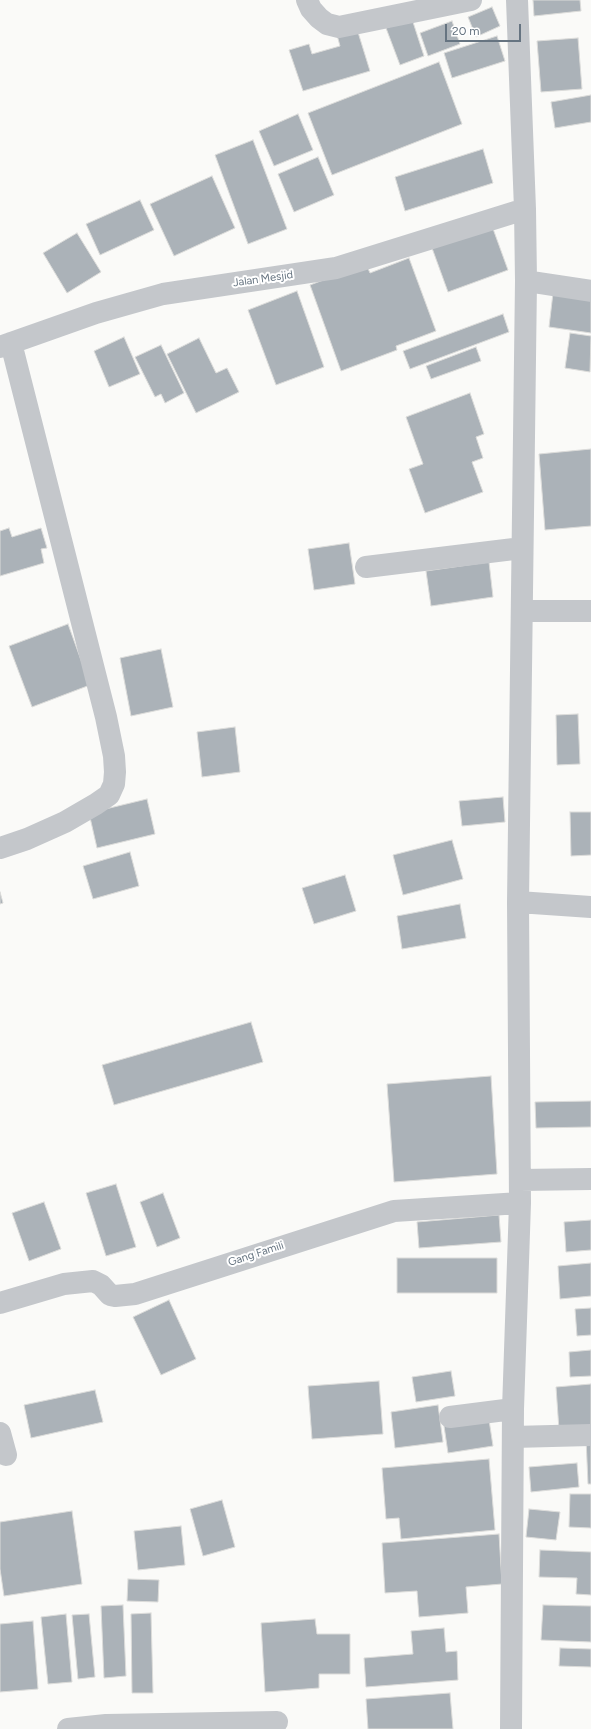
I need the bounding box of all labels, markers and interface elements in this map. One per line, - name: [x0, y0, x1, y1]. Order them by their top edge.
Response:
- scale bar: [447, 16, 523, 42]
- text: 20 m: [452, 24, 480, 38]
- street label: Jalan Mesjid: [232, 268, 294, 290]
- street label: Gang Famili: [227, 1239, 285, 1269]

